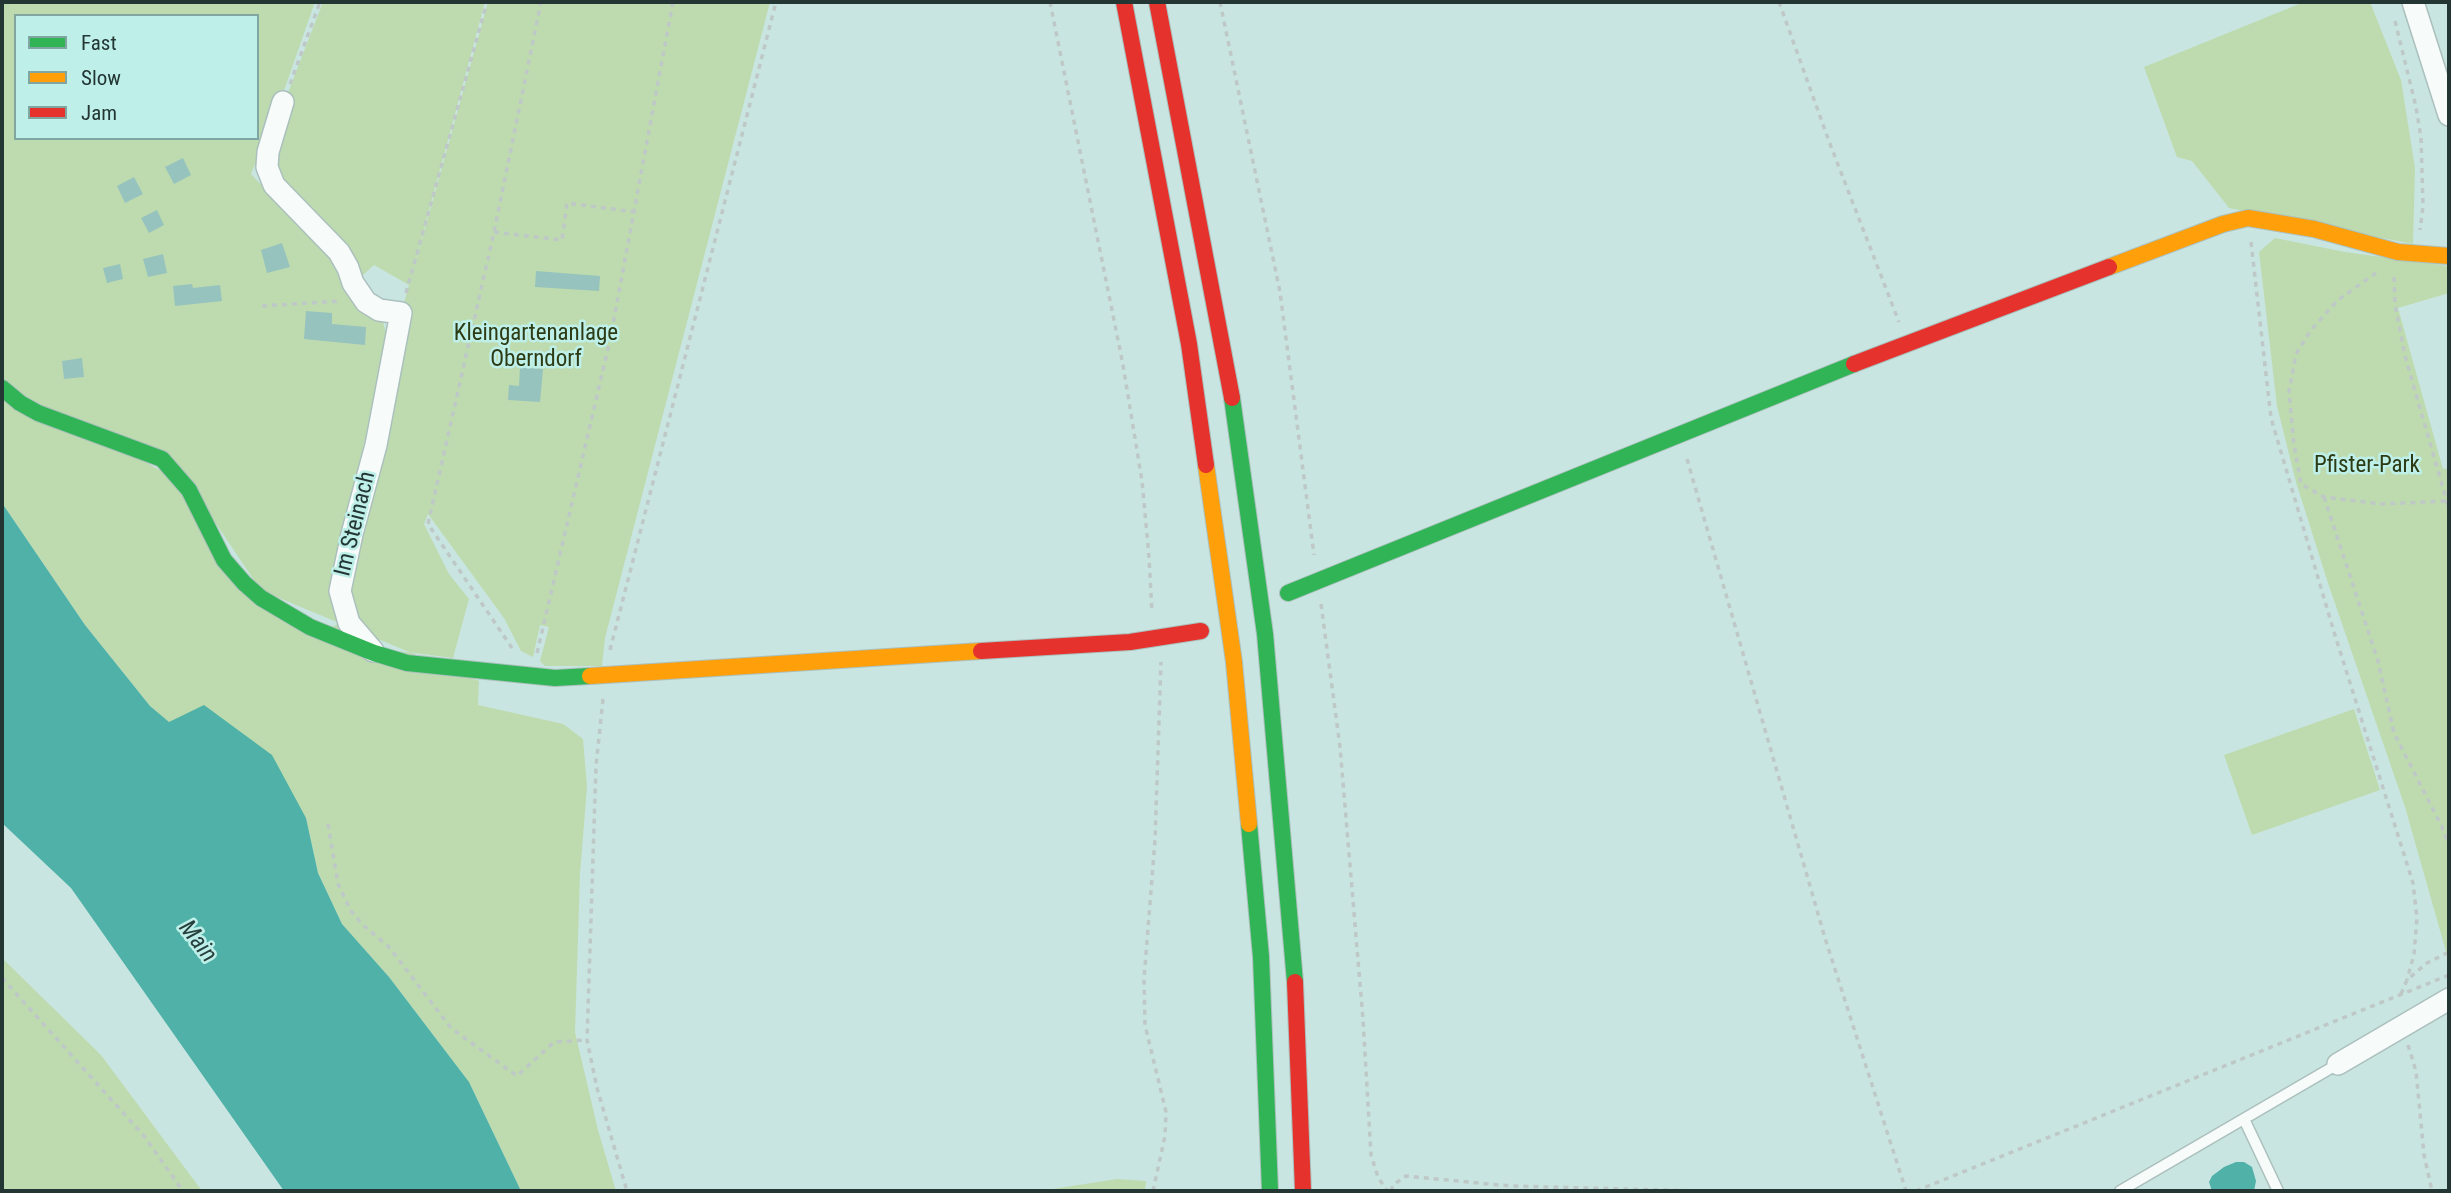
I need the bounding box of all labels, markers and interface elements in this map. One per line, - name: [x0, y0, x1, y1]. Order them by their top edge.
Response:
- legend: [14, 14, 259, 140]
- text: Fast: [81, 31, 117, 55]
- text: Slow: [81, 66, 121, 90]
- text: Jam: [81, 101, 117, 125]
- park label: Kleingartenanlage Oberndorf: [454, 320, 618, 374]
- park label: Pfister-Park: [2314, 452, 2420, 480]
- street label: Im Steinach: [330, 469, 382, 579]
- water label: Main: [172, 915, 222, 969]

